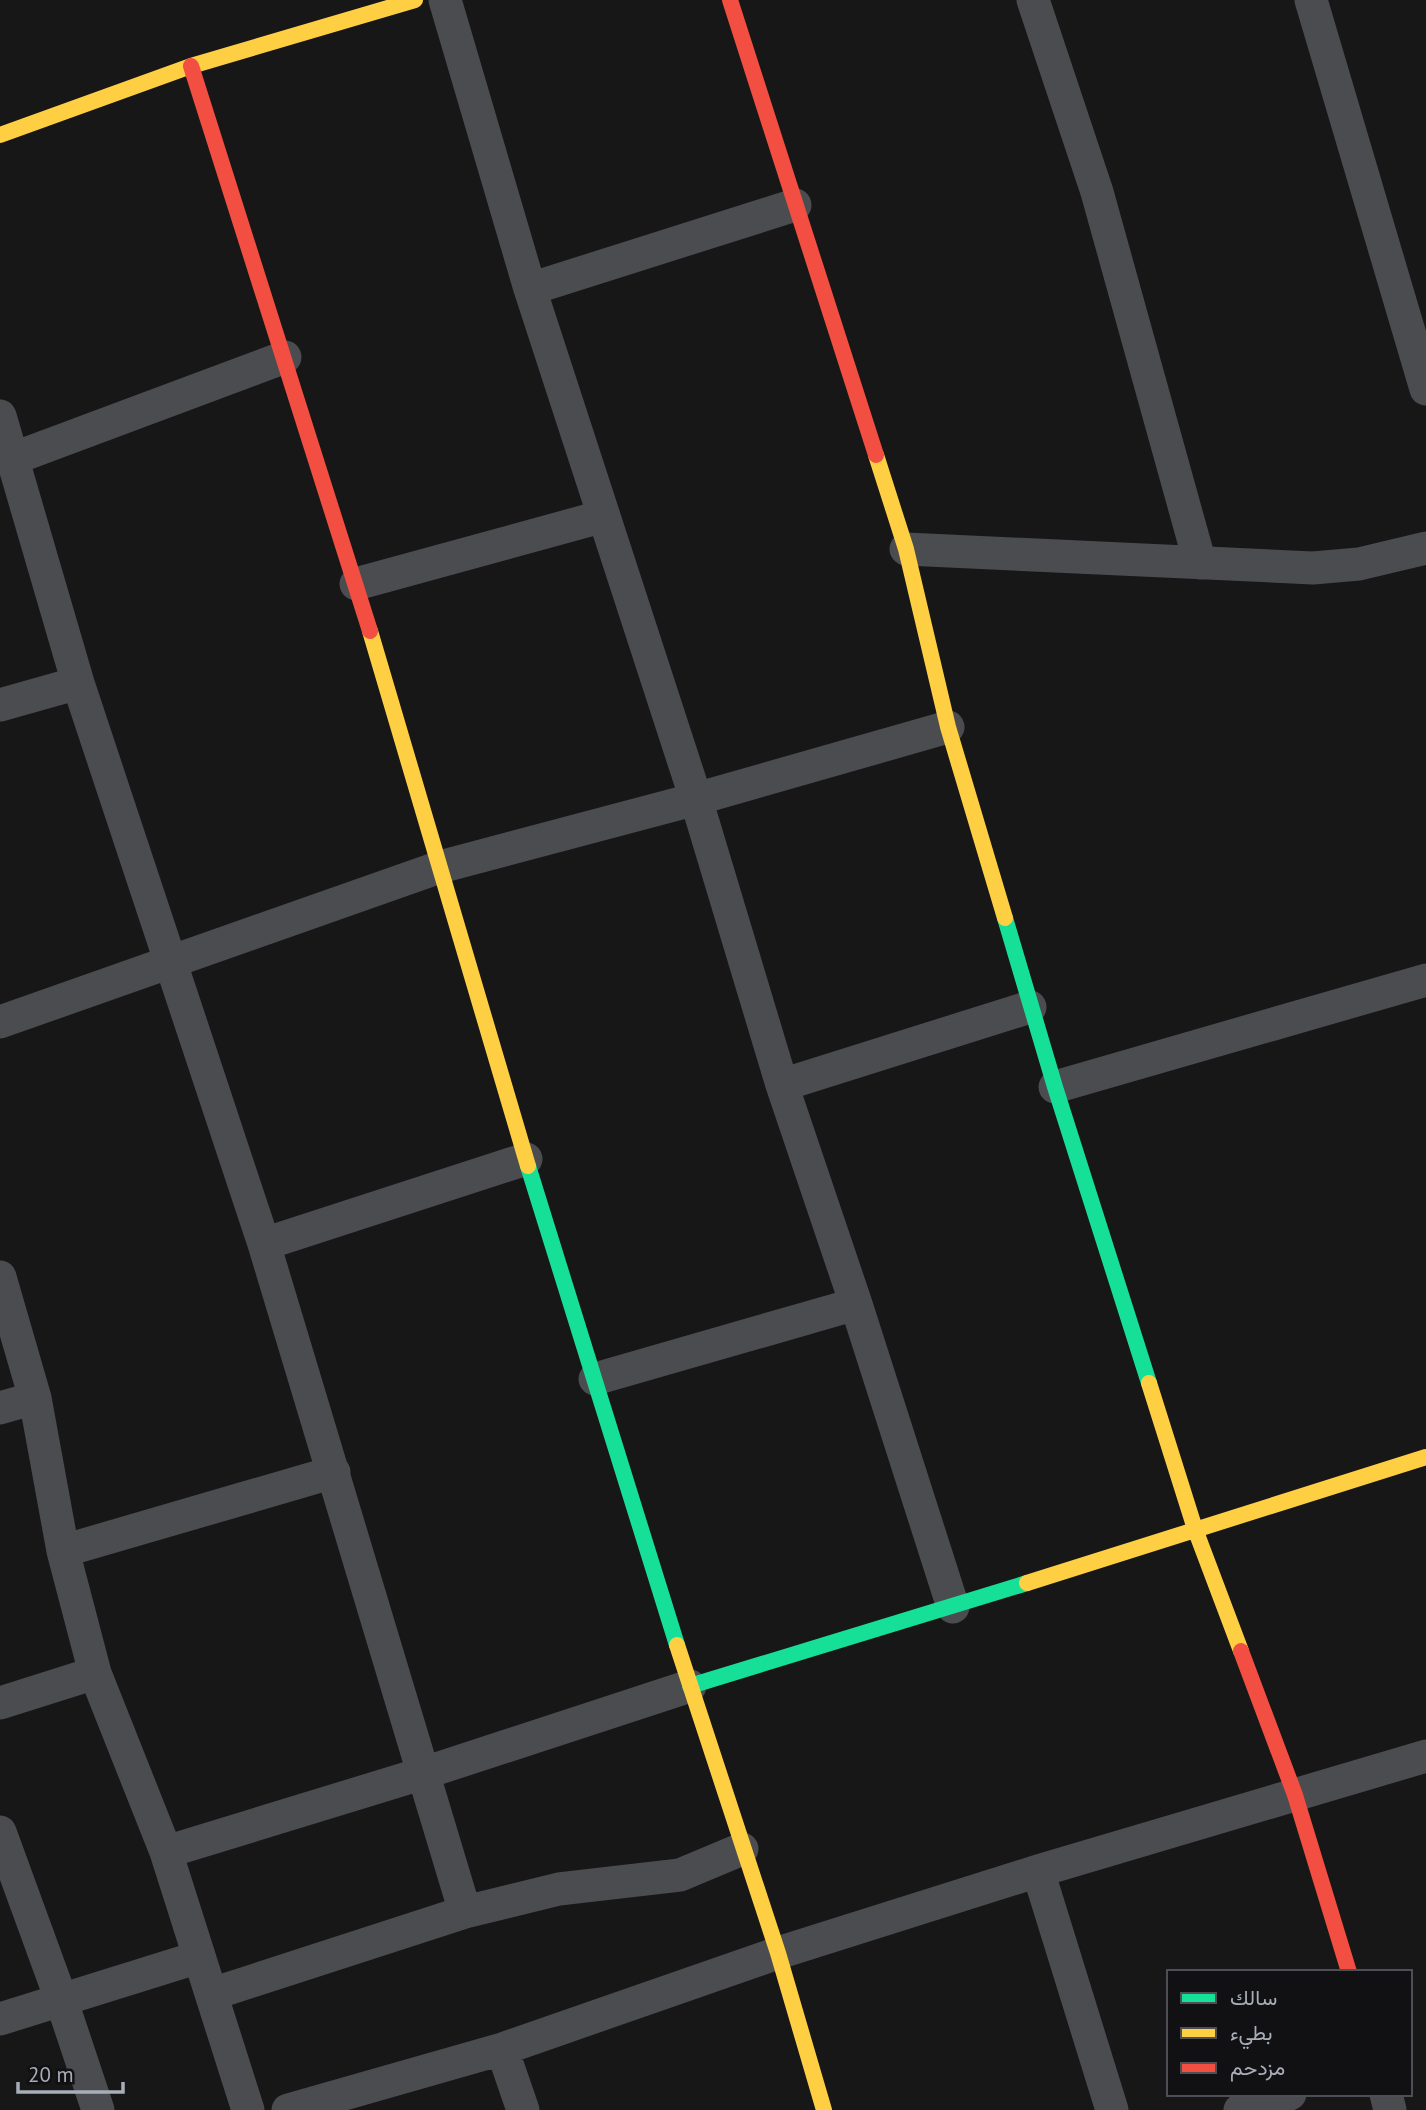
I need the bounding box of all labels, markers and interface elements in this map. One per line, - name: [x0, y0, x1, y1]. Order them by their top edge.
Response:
- legend: [1167, 1970, 1412, 2096]
- text: سالك: [1230, 1984, 1277, 2011]
- text: بطيء: [1230, 2019, 1273, 2050]
- scale bar: [18, 2050, 122, 2094]
- text: مزدحم: [1230, 2054, 1285, 2082]
- text: 20 m: [28, 2061, 74, 2088]

